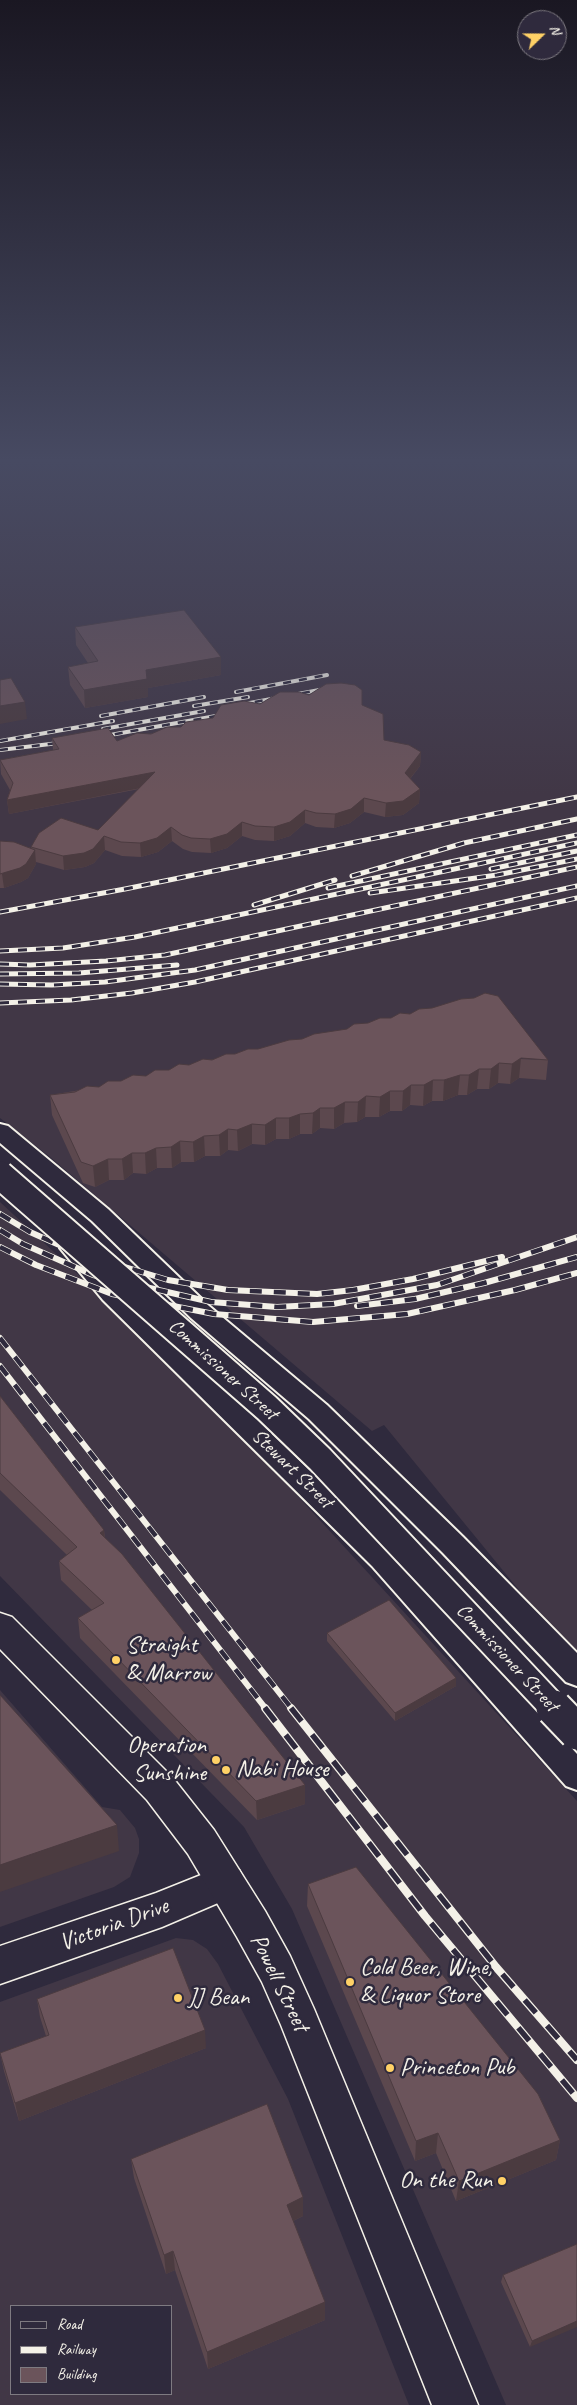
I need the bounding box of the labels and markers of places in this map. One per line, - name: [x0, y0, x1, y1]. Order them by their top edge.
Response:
- place label: Straight & Marrow: [126, 1632, 211, 1688]
- marker: Straight & Marrow: [110, 1654, 122, 1666]
- place label: Operation Sunshine: [127, 1732, 206, 1788]
- marker: Operation Sunshine: [210, 1754, 222, 1766]
- place label: Nabi House: [236, 1756, 328, 1784]
- marker: Nabi House: [220, 1764, 232, 1776]
- place label: Cold Beer, Wine, & Liquor Store: [360, 1954, 492, 2010]
- marker: Cold Beer, Wine, & Liquor Store: [344, 1976, 356, 1988]
- place label: JJ Bean: [188, 1984, 249, 2012]
- marker: JJ Bean: [172, 1992, 184, 2004]
- place label: Princeton Pub: [400, 2054, 514, 2082]
- marker: Princeton Pub: [384, 2062, 396, 2074]
- place label: On the Run: [399, 2167, 492, 2195]
- marker: On the Run: [496, 2175, 508, 2187]

